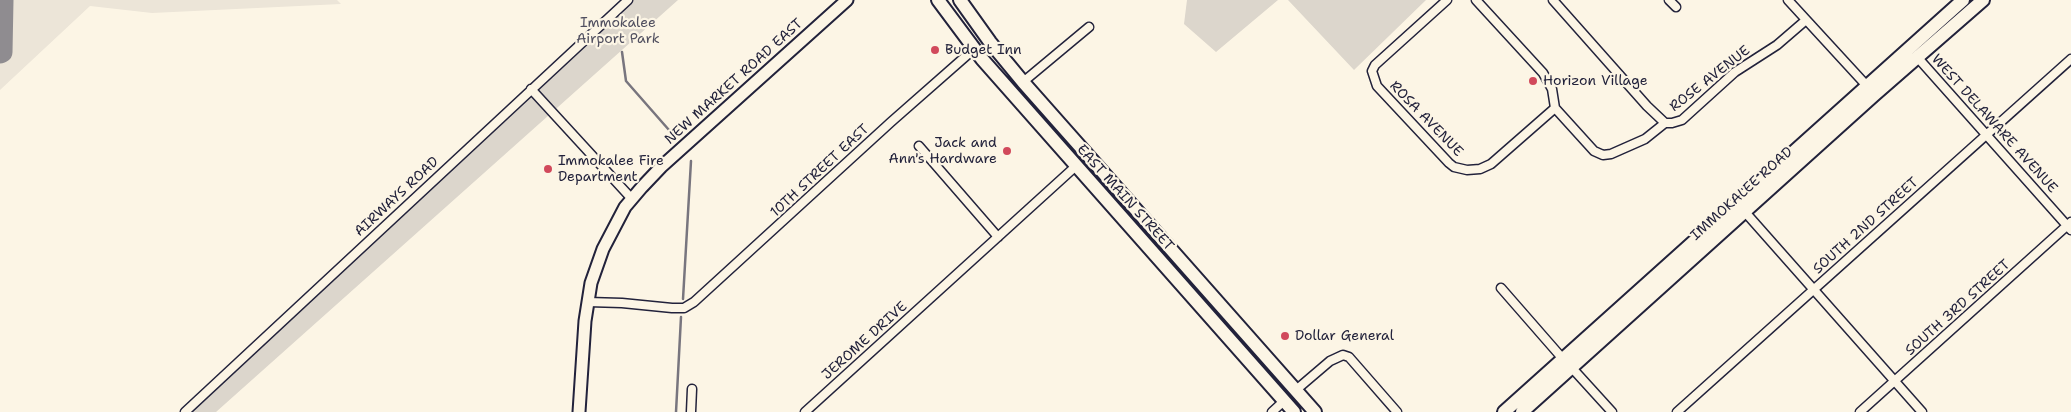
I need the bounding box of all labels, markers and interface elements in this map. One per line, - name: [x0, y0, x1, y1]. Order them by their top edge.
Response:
- park label: Immokalee Airport Park: [576, 15, 660, 48]
- street label: NEW MARKET ROAD EAST: [662, 16, 806, 148]
- place label: Budget Inn: [945, 42, 1022, 58]
- street label: ROSE AVENUE: [1667, 42, 1753, 116]
- marker: Budget Inn: [929, 44, 941, 56]
- street label: WEST DELAWARE AVENUE: [1927, 51, 2061, 197]
- place label: Horizon Village: [1543, 73, 1648, 89]
- marker: Horizon Village: [1527, 75, 1539, 87]
- street label: ROSA AVENUE: [1386, 78, 1466, 160]
- street label: 10TH STREET EAST: [767, 121, 873, 221]
- place label: Jack and Ann's Hardware: [889, 135, 997, 168]
- street label: EAST MAIN STREET: [1073, 141, 1177, 255]
- street label: IMMOKALEE ROAD: [1688, 144, 1796, 244]
- marker: Jack and Ann's Hardware: [1001, 145, 1013, 157]
- place label: Immokalee Fire Department: [558, 153, 664, 186]
- street label: AIRWAYS ROAD: [351, 154, 443, 240]
- marker: Immokalee Fire Department: [542, 163, 554, 175]
- street label: SOUTH 2ND STREET: [1810, 174, 1922, 278]
- street label: SOUTH 3RD STREET: [1902, 257, 2014, 359]
- street label: JEROME DRIVE: [819, 298, 911, 384]
- place label: Dollar General: [1295, 328, 1394, 344]
- marker: Dollar General: [1279, 330, 1291, 342]

